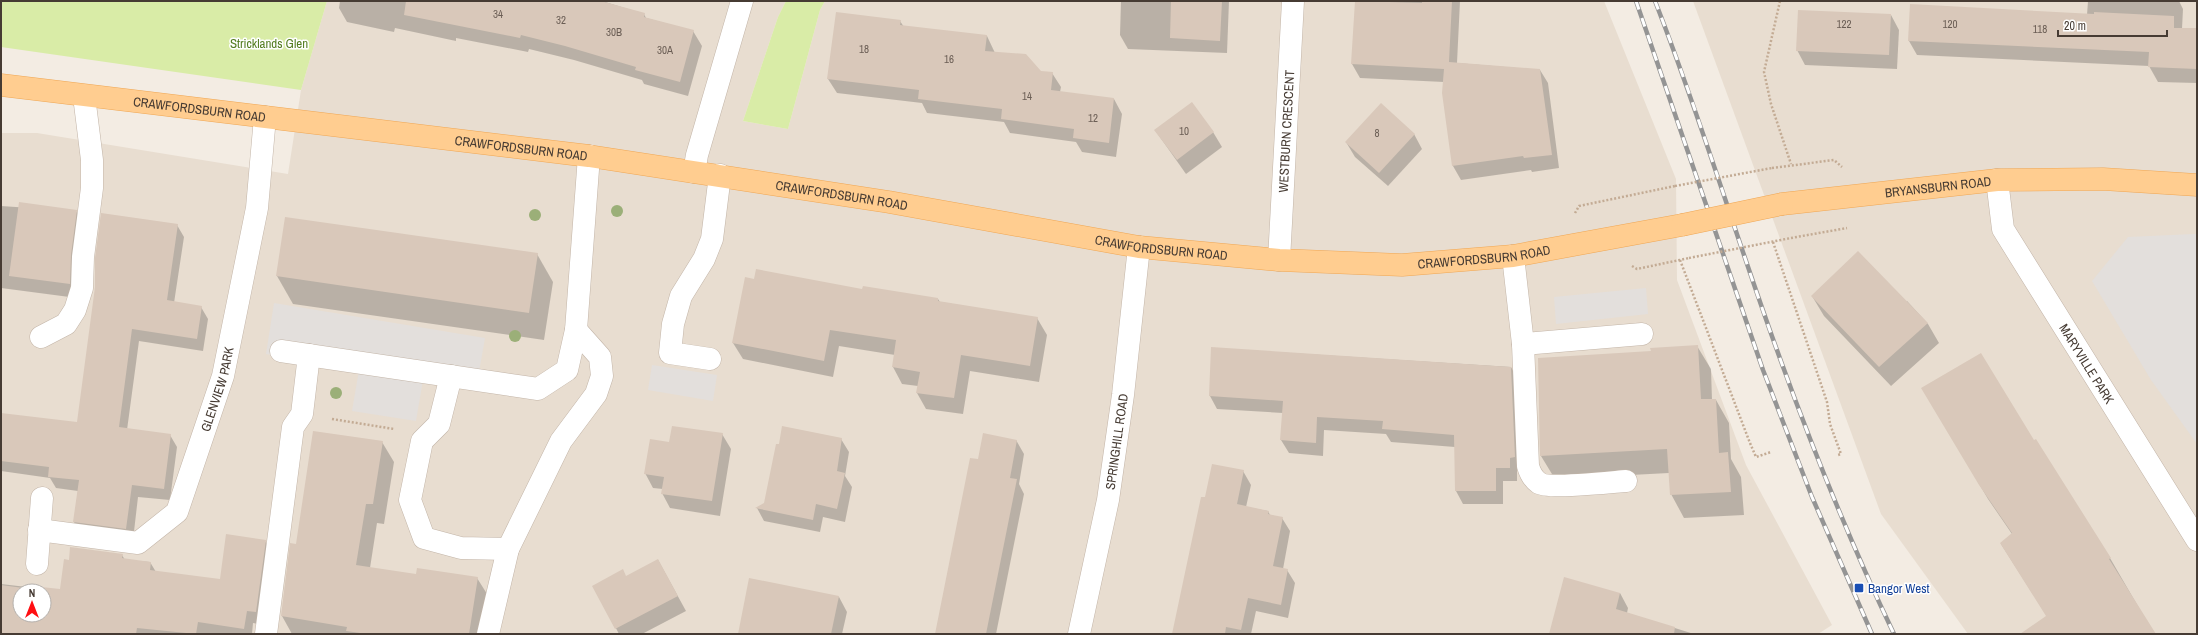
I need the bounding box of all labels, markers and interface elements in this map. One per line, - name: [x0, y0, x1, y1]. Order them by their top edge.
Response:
- house number: 34: [493, 7, 503, 21]
- scale bar: [2058, 12, 2167, 38]
- house number: 32: [556, 13, 566, 27]
- house number: 122: [1836, 17, 1852, 31]
- house number: 120: [1942, 17, 1958, 31]
- text: 20 m: [2064, 18, 2086, 34]
- house number: 118: [2033, 22, 2047, 36]
- house number: 30B: [606, 25, 622, 39]
- park label: Stricklands Glen: [230, 35, 308, 52]
- house number: 18: [859, 42, 869, 56]
- house number: 30A: [657, 43, 674, 57]
- house number: 16: [944, 52, 954, 66]
- street label: WESTBURN CRESCENT: [1275, 69, 1298, 193]
- house number: 14: [1022, 89, 1032, 103]
- street label: CRAWFORDSBURN ROAD: [132, 93, 267, 126]
- house number: 12: [1088, 111, 1098, 125]
- house number: 10: [1179, 124, 1189, 138]
- house number: 8: [1374, 126, 1380, 140]
- street label: CRAWFORDSBURN ROAD: [454, 132, 589, 165]
- street label: BRYANSBURN ROAD: [1884, 173, 1992, 201]
- street label: CRAWFORDSBURN ROAD: [774, 177, 909, 214]
- street label: CRAWFORDSBURN ROAD: [1094, 231, 1229, 264]
- street label: CRAWFORDSBURN ROAD: [1417, 241, 1552, 273]
- street label: MARYVILLE PARK: [2055, 321, 2118, 407]
- street label: GLENVIEW PARK: [197, 345, 238, 434]
- street label: SPRINGHILL ROAD: [1102, 392, 1132, 491]
- place label: Bangor West: [1868, 580, 1929, 597]
- marker: Bangor West: [1853, 582, 1865, 594]
- north arrow: [12, 583, 52, 623]
- text: N: [29, 586, 35, 600]

